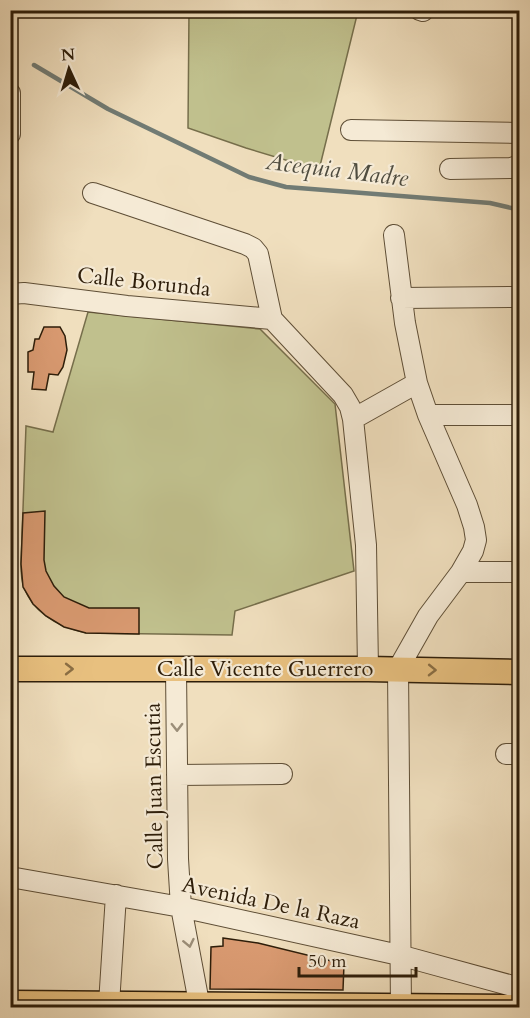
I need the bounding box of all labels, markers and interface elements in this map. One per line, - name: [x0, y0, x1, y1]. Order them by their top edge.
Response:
- north arrow: [39, 39, 99, 99]
- text: N: [60, 44, 76, 66]
- water label: Acequia Madre: [263, 145, 411, 195]
- street label: Calle Borunda: [76, 260, 213, 304]
- street label: Calle Vicente Guerrero: [157, 654, 373, 684]
- one-way arrow: [64, 663, 73, 675]
- one-way arrow: [427, 664, 436, 676]
- street label: Calle Juan Escutia: [138, 702, 170, 870]
- one-way arrow: [170, 723, 183, 732]
- street label: Avenida De la Raza: [179, 869, 363, 937]
- one-way arrow: [181, 937, 194, 947]
- scale bar: [299, 940, 416, 978]
- text: 50 m: [308, 949, 347, 974]

